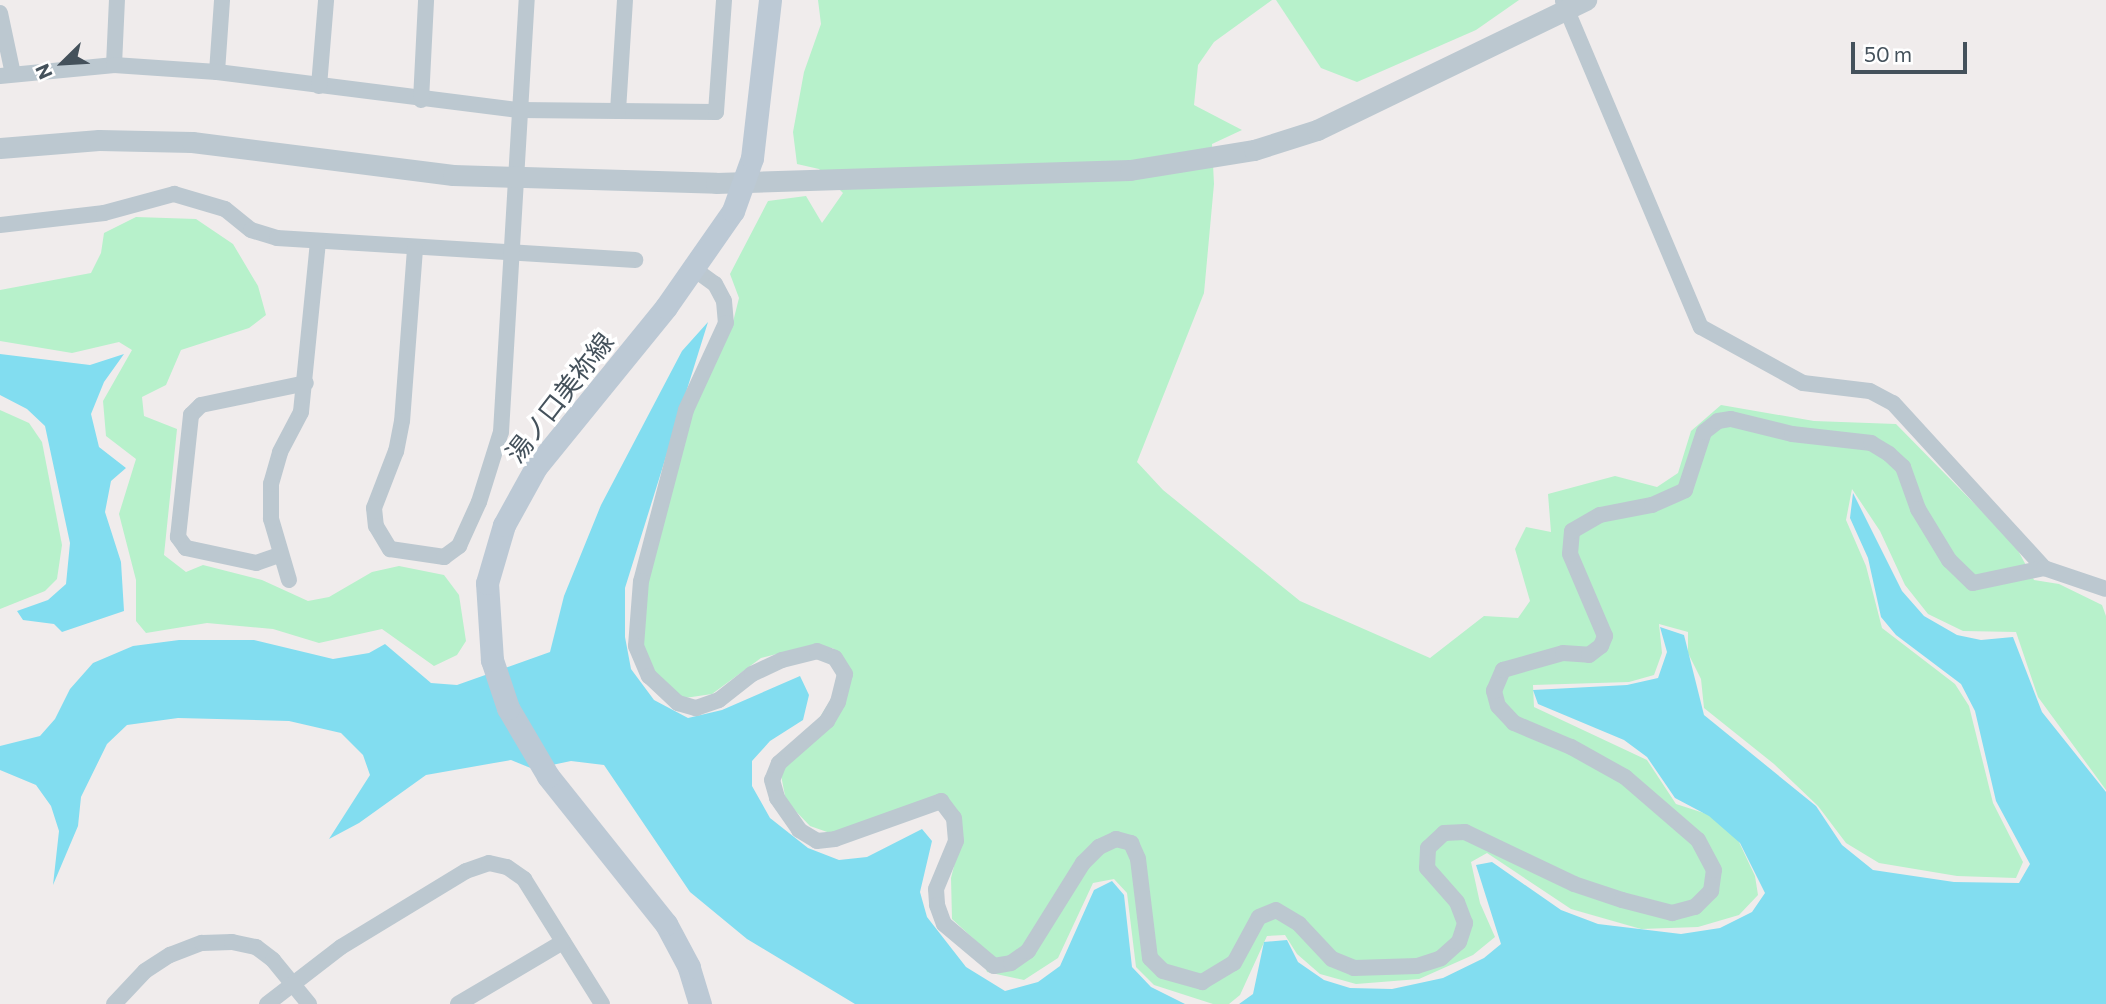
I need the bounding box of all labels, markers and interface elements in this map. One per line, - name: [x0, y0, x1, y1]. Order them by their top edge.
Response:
- north arrow: [28, 28, 98, 98]
- scale bar: [1854, 28, 1969, 72]
- text: 50 m: [1864, 41, 1912, 66]
- text: N: [30, 61, 57, 83]
- street label: 湯ノ口美祢線: [499, 326, 619, 468]

